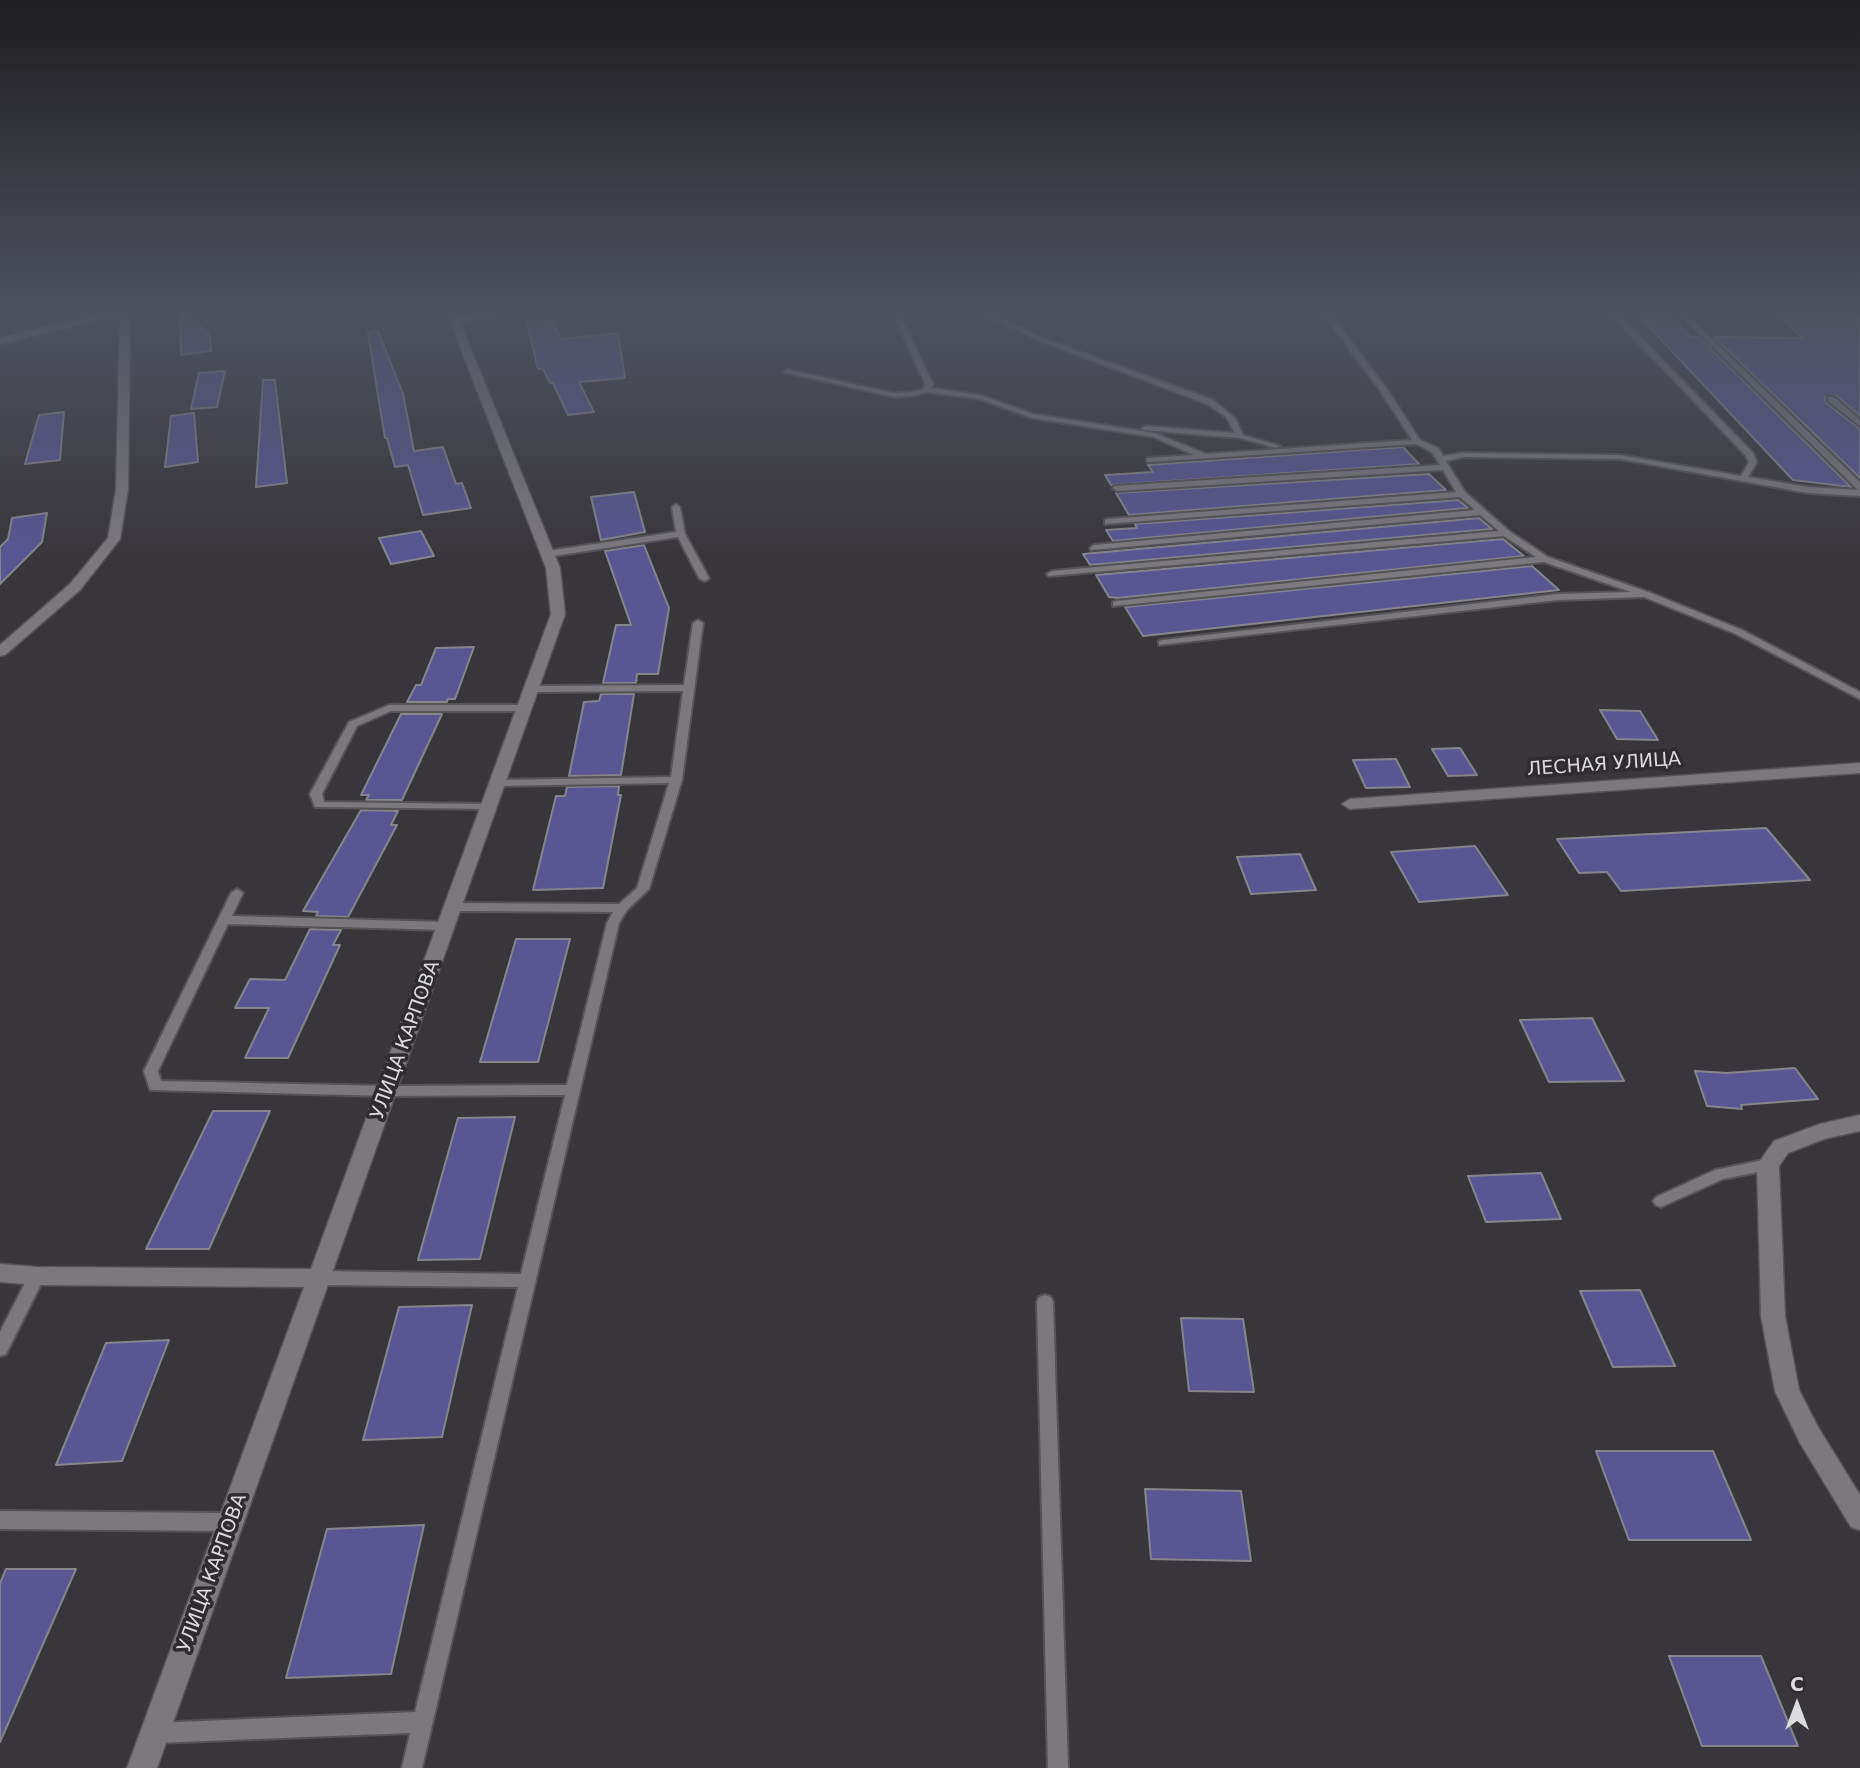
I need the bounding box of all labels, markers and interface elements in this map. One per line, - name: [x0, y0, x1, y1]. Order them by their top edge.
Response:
- street label: ЛЕСНАЯ УЛИЦА: [1526, 748, 1682, 782]
- street label: УЛИЦА КАРПОВА: [367, 958, 445, 1122]
- street label: УЛИЦА КАРПОВА: [174, 1491, 252, 1655]
- north arrow: [1762, 1670, 1832, 1740]
- text: С: [1790, 1673, 1804, 1695]

